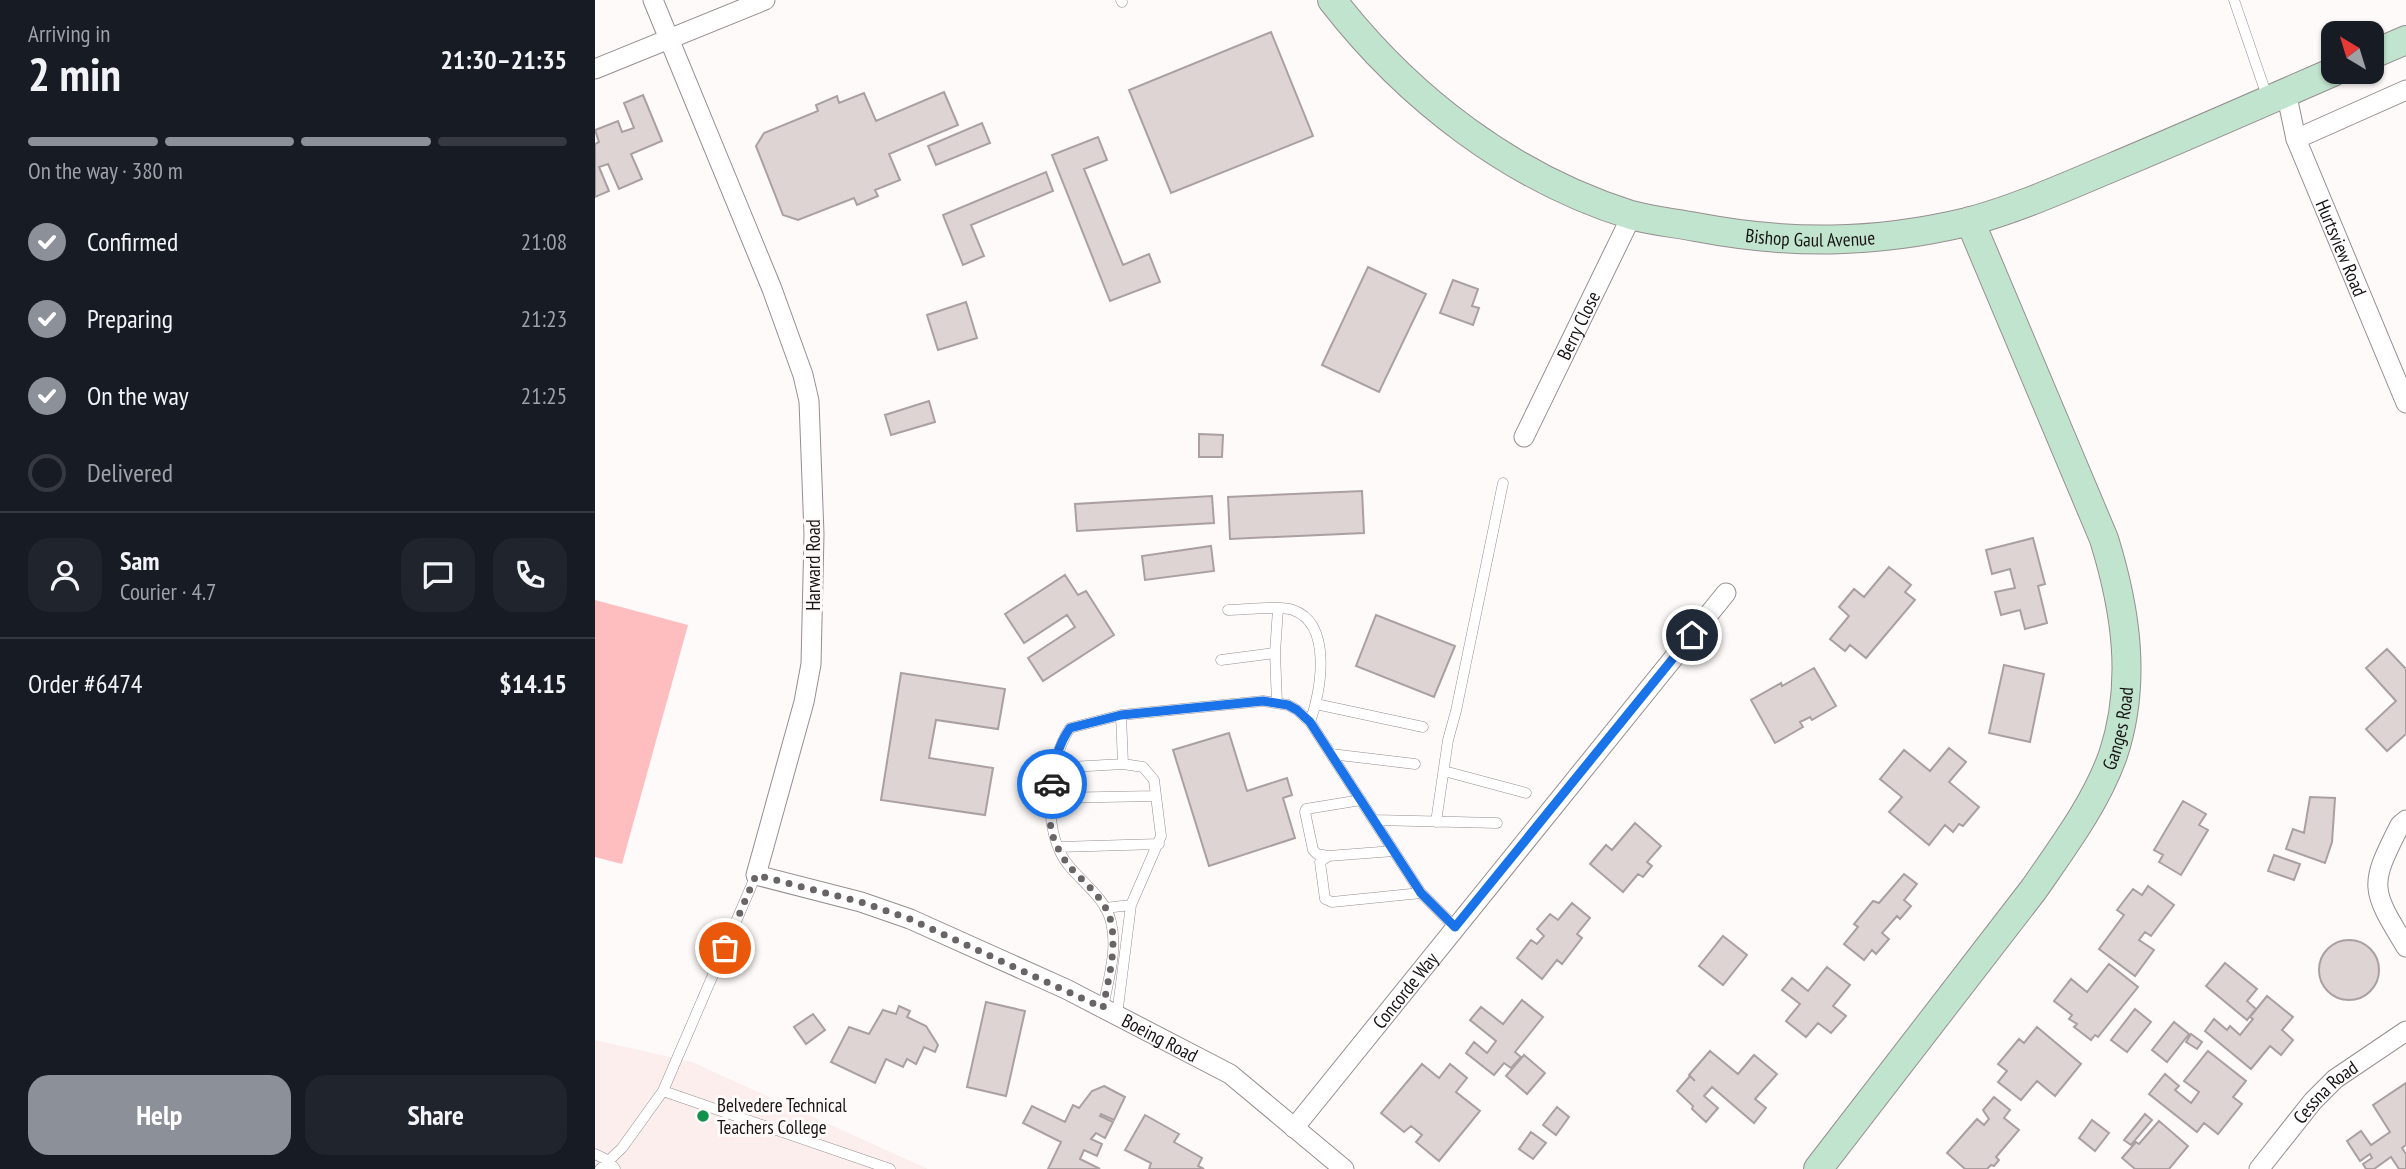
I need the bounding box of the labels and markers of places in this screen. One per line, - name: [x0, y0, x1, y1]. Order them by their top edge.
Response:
- pin: [1662, 605, 1722, 665]
- pin: [695, 918, 755, 978]
- place label: Belvedere Technical Teachers College: [717, 1093, 847, 1139]
- marker: Belvedere Technical Teachers College: [695, 1108, 711, 1124]

